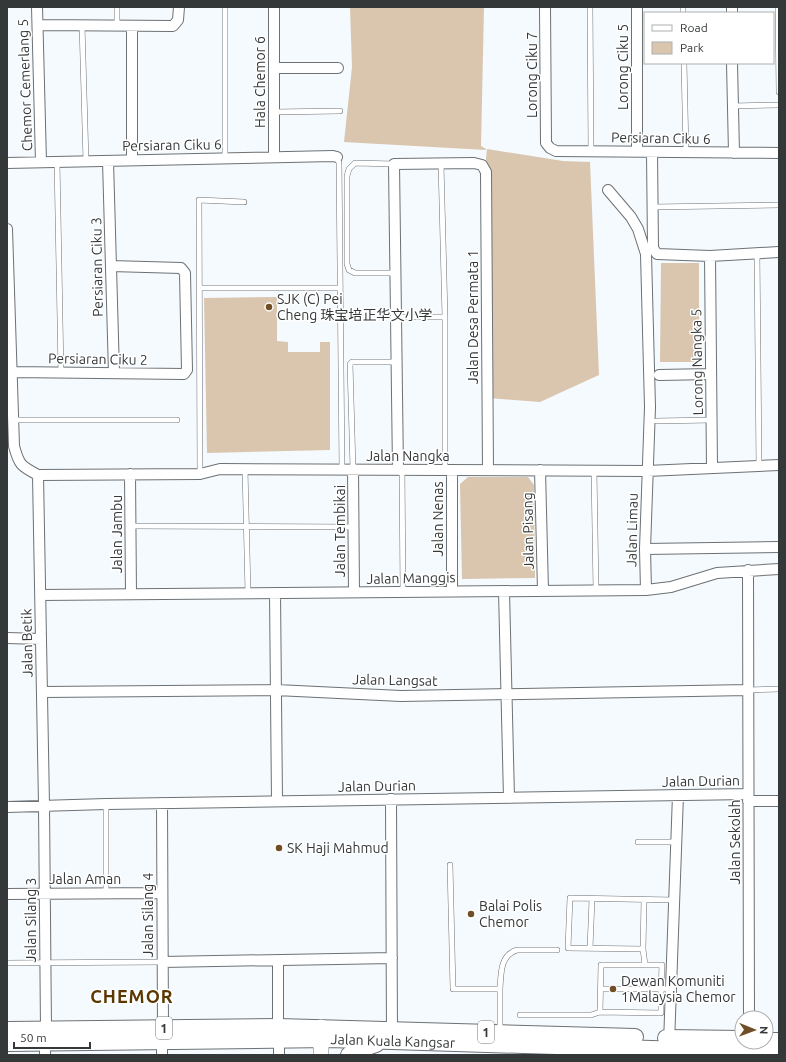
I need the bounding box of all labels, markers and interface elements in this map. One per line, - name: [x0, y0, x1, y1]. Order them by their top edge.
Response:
- legend: [644, 12, 774, 64]
- street label: Chemor Cemerlang 5: [15, 18, 35, 152]
- text: Road: [680, 21, 708, 34]
- street label: Lorong Ciku 5: [615, 24, 631, 110]
- street label: Lorong Ciku 7: [524, 32, 540, 118]
- street label: Hala Chemor 6: [252, 36, 268, 128]
- text: Park: [680, 41, 704, 54]
- street label: Persiaran Ciku 6: [611, 129, 711, 147]
- street label: Persiaran Ciku 6: [122, 136, 222, 154]
- street label: Persiaran Ciku 3: [88, 217, 106, 317]
- street label: Jalan Desa Permata 1: [465, 250, 481, 384]
- place label: SJK (C) Pei Cheng 珠宝培正华文小学: [277, 291, 433, 323]
- marker: SJK (C) Pei Cheng 珠宝培正华文小学: [264, 302, 274, 312]
- street label: Lorong Nangka 5: [688, 309, 706, 415]
- street label: Persiaran Ciku 2: [48, 350, 148, 368]
- street label: Jalan Nangka: [366, 448, 450, 464]
- street label: Jalan Nenas: [430, 481, 446, 557]
- street label: Jalan Tembikai: [332, 485, 348, 577]
- street label: Jalan Pisang: [519, 492, 537, 570]
- street label: Jalan Limau: [623, 493, 641, 567]
- street label: Jalan Jambu: [109, 495, 125, 573]
- street label: Jalan Manggis: [366, 569, 456, 587]
- street label: Jalan Betik: [18, 608, 36, 678]
- street label: Jalan Langsat: [352, 671, 438, 689]
- street label: Jalan Durian: [662, 772, 740, 790]
- street label: Jalan Durian: [338, 777, 416, 795]
- street label: Jalan Sekolah: [727, 799, 743, 885]
- place label: SK Haji Mahmud: [287, 840, 389, 856]
- marker: SK Haji Mahmud: [274, 843, 284, 853]
- street label: Jalan Aman: [49, 871, 121, 887]
- street label: Jalan Silang 4: [140, 872, 156, 957]
- street label: Jalan Silang 3: [23, 878, 39, 962]
- place label: Balai Polis Chemor: [479, 898, 542, 930]
- marker: Balai Polis Chemor: [466, 909, 476, 919]
- place label: Dewan Komuniti 1Malaysia Chemor: [621, 973, 736, 1005]
- marker: Dewan Komuniti 1Malaysia Chemor: [608, 984, 618, 994]
- district label: CHEMOR: [90, 986, 174, 1006]
- north arrow: [734, 1010, 774, 1050]
- road number: 1: [156, 1017, 172, 1039]
- road number: 1: [478, 1021, 494, 1043]
- scale bar: [14, 1024, 90, 1050]
- text: N: [758, 1026, 770, 1034]
- text: 50 m: [20, 1031, 47, 1044]
- street label: Jalan Kuala Kangsar: [331, 1031, 456, 1051]

